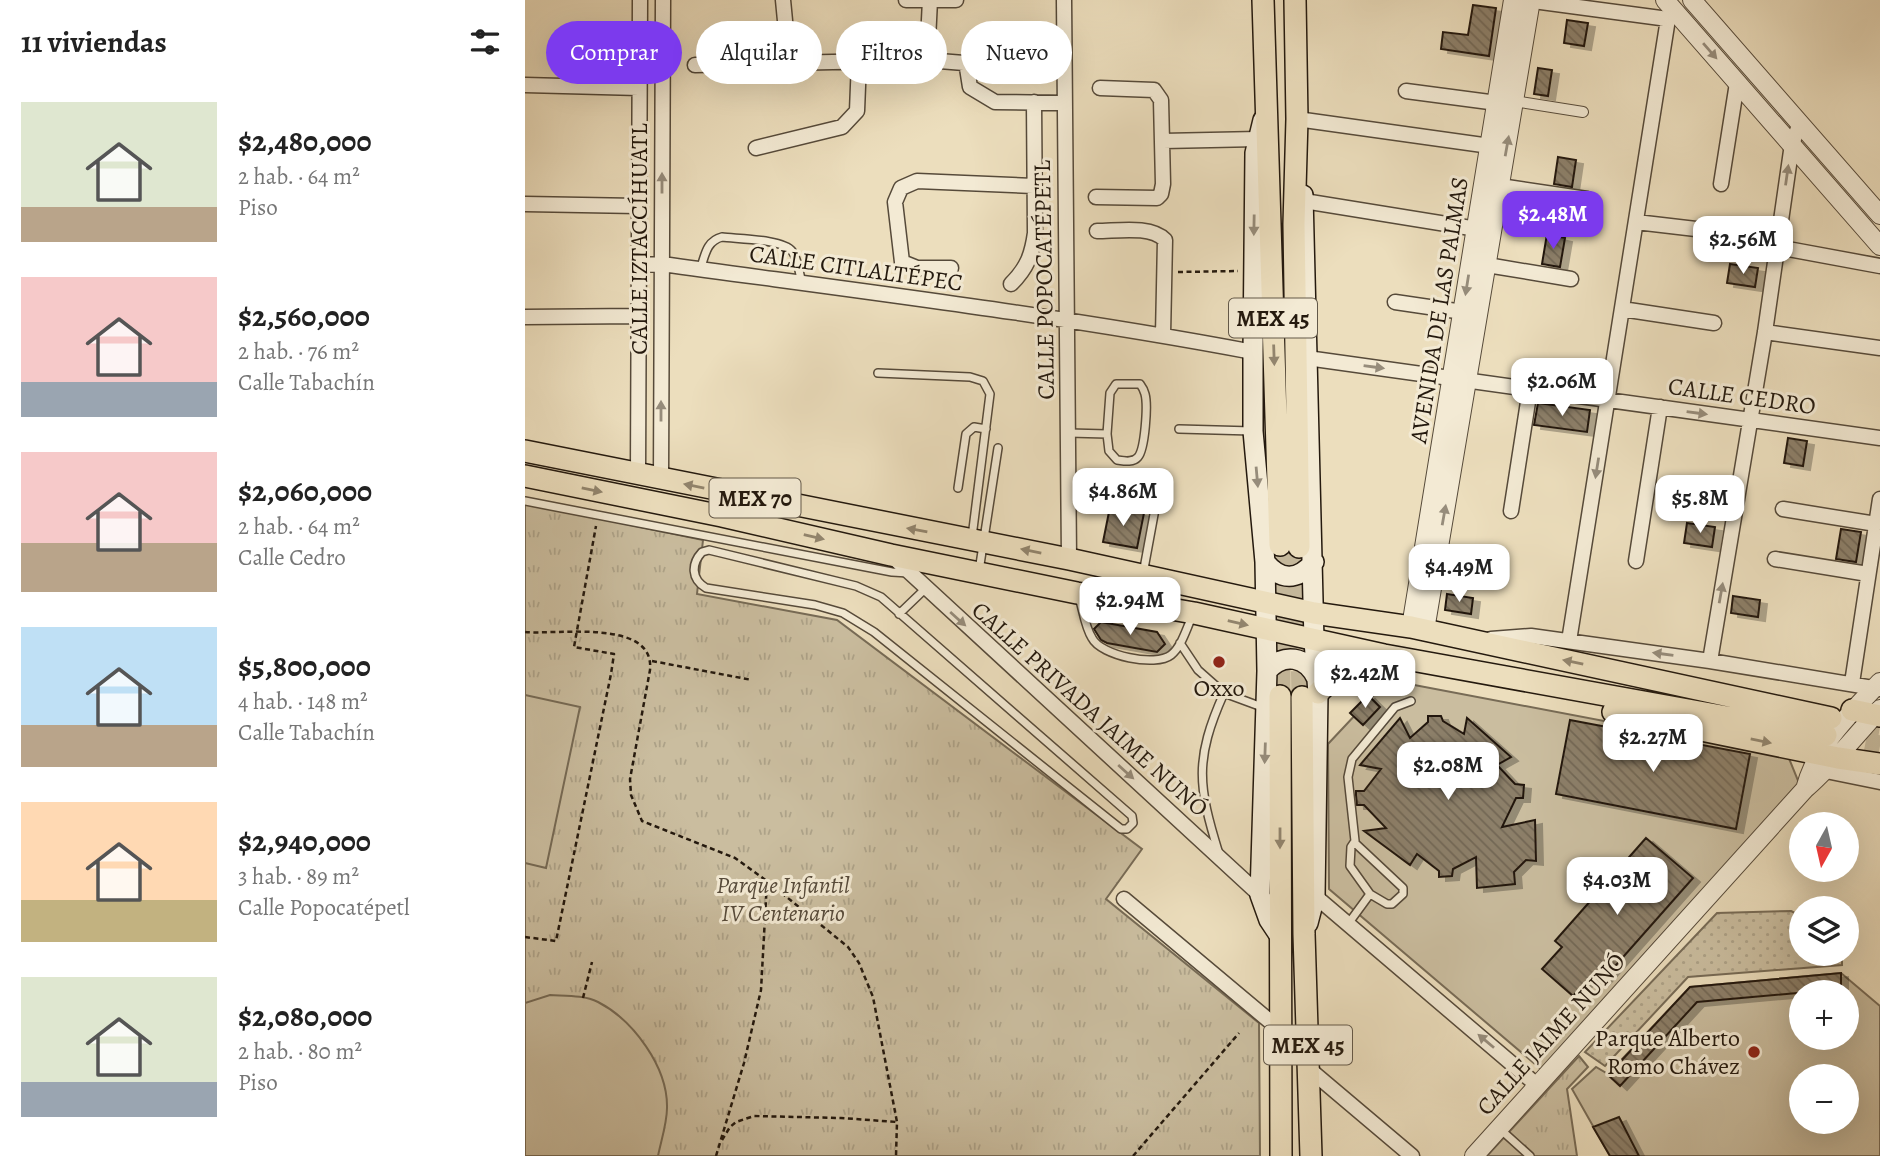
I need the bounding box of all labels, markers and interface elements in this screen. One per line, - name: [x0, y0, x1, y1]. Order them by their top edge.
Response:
- chip: Comprar: [546, 21, 682, 84]
- chip: Alquilar: [696, 21, 822, 84]
- chip: Filtros: [836, 21, 947, 84]
- chip: Nuevo: [961, 21, 1072, 84]
- text: 11 viviendas: [21, 22, 167, 62]
- icon: filters: [466, 23, 504, 61]
- one-way arrow: [1702, 43, 1717, 60]
- text: $2,480,000: [238, 121, 371, 161]
- street label: CALLE IZTACCÍHUATL: [623, 123, 655, 355]
- icon: home: [77, 130, 161, 214]
- one-way arrow: [1502, 135, 1513, 157]
- street label: CALLE POPOCATÉPETL: [1026, 159, 1062, 400]
- text: 2 hab. · 64 m²: [238, 161, 360, 192]
- one-way arrow: [1782, 164, 1793, 186]
- one-way arrow: [657, 172, 668, 194]
- street label: AVENIDA DE LAS PALMAS: [1402, 175, 1476, 446]
- pin: $2.48M: [1496, 191, 1610, 251]
- text: Piso: [238, 192, 278, 223]
- text: $2.48M: [1518, 198, 1588, 229]
- one-way arrow: [1248, 214, 1260, 236]
- pin: $2.56M: [1686, 216, 1800, 276]
- text: $2.56M: [1709, 223, 1777, 254]
- street label: CALLE CITLALTÉPEC: [747, 237, 965, 299]
- one-way arrow: [1461, 274, 1472, 296]
- text: $2,560,000: [238, 296, 370, 336]
- road number: MEX 45: [1229, 298, 1317, 338]
- icon: home: [77, 305, 161, 389]
- text: 2 hab. · 76 m²: [238, 336, 359, 367]
- one-way arrow: [1268, 344, 1280, 366]
- pin: $2.06M: [1505, 358, 1619, 418]
- one-way arrow: [1363, 362, 1385, 373]
- text: $2.06M: [1527, 365, 1597, 396]
- text: Calle Tabachín: [238, 367, 375, 398]
- street label: CALLE CEDRO: [1666, 370, 1818, 422]
- one-way arrow: [655, 400, 667, 422]
- one-way arrow: [1686, 407, 1708, 418]
- one-way arrow: [1591, 457, 1602, 479]
- one-way arrow: [1252, 466, 1263, 488]
- pin: $4.86M: [1066, 468, 1180, 528]
- text: $2,060,000: [238, 471, 372, 511]
- text: $4.86M: [1089, 475, 1157, 506]
- pin: $5.8M: [1651, 476, 1749, 535]
- road number: MEX 70: [709, 478, 801, 518]
- icon: home: [77, 480, 161, 564]
- one-way arrow: [683, 480, 705, 491]
- text: $5.8M: [1671, 482, 1729, 513]
- one-way arrow: [581, 484, 603, 495]
- one-way arrow: [1439, 504, 1450, 526]
- text: 2 hab. · 64 m²: [238, 511, 360, 542]
- one-way arrow: [906, 524, 928, 535]
- one-way arrow: [803, 532, 825, 543]
- text: Calle Cedro: [238, 542, 346, 573]
- pin: $4.49M: [1402, 544, 1516, 604]
- one-way arrow: [1020, 546, 1042, 557]
- text: $4.49M: [1425, 551, 1493, 582]
- pin: $2.94M: [1073, 578, 1187, 637]
- one-way arrow: [1716, 582, 1727, 604]
- text: $2.94M: [1096, 584, 1164, 615]
- street label: CALLE PRIVADA JAIME NUNÓ: [965, 594, 1215, 824]
- one-way arrow: [949, 610, 966, 626]
- one-way arrow: [1227, 618, 1249, 629]
- text: $5,800,000: [238, 646, 371, 686]
- one-way arrow: [1652, 649, 1674, 660]
- pin: $2.42M: [1308, 650, 1422, 710]
- marker: Oxxo: [1211, 654, 1227, 670]
- icon: home: [77, 655, 161, 739]
- one-way arrow: [1562, 656, 1584, 667]
- text: $2.42M: [1330, 657, 1400, 688]
- place label: Oxxo: [1194, 672, 1244, 704]
- text: 4 hab. · 148 m²: [238, 686, 368, 717]
- pin: $2.27M: [1596, 714, 1710, 774]
- text: Calle Tabachín: [238, 717, 375, 748]
- text: $2.27M: [1619, 721, 1687, 752]
- one-way arrow: [1750, 736, 1772, 747]
- one-way arrow: [1259, 742, 1270, 764]
- pin: $2.08M: [1391, 742, 1505, 802]
- text: $2.08M: [1413, 749, 1483, 780]
- one-way arrow: [1117, 764, 1135, 780]
- north arrow: [1789, 812, 1859, 882]
- map controls: [1789, 812, 1859, 1134]
- text: $2,940,000: [238, 821, 371, 861]
- one-way arrow: [1274, 827, 1286, 849]
- icon: home: [77, 830, 161, 914]
- pin: $4.03M: [1560, 858, 1674, 917]
- text: 3 hab. · 89 m²: [238, 861, 359, 892]
- text: $4.03M: [1583, 864, 1651, 895]
- park label: Parque Infantil IV Centenario: [716, 869, 850, 929]
- text: Calle Popocatépetl: [238, 892, 410, 923]
- button: layers: [1789, 896, 1859, 966]
- street label: CALLE JAIME NUNÓ: [1469, 946, 1633, 1122]
- button: +: [1789, 980, 1859, 1050]
- text: $2,080,000: [238, 996, 372, 1036]
- icon: home: [77, 1005, 161, 1089]
- place label: Parque Alberto Romo Chávez: [1595, 1022, 1740, 1082]
- road number: MEX 45: [1264, 1026, 1352, 1064]
- one-way arrow: [1477, 1033, 1495, 1049]
- text: 2 hab. · 80 m²: [238, 1036, 362, 1067]
- marker: Parque Alberto Romo Chávez: [1746, 1044, 1762, 1060]
- button: −: [1789, 1064, 1859, 1134]
- text: Piso: [238, 1067, 278, 1098]

